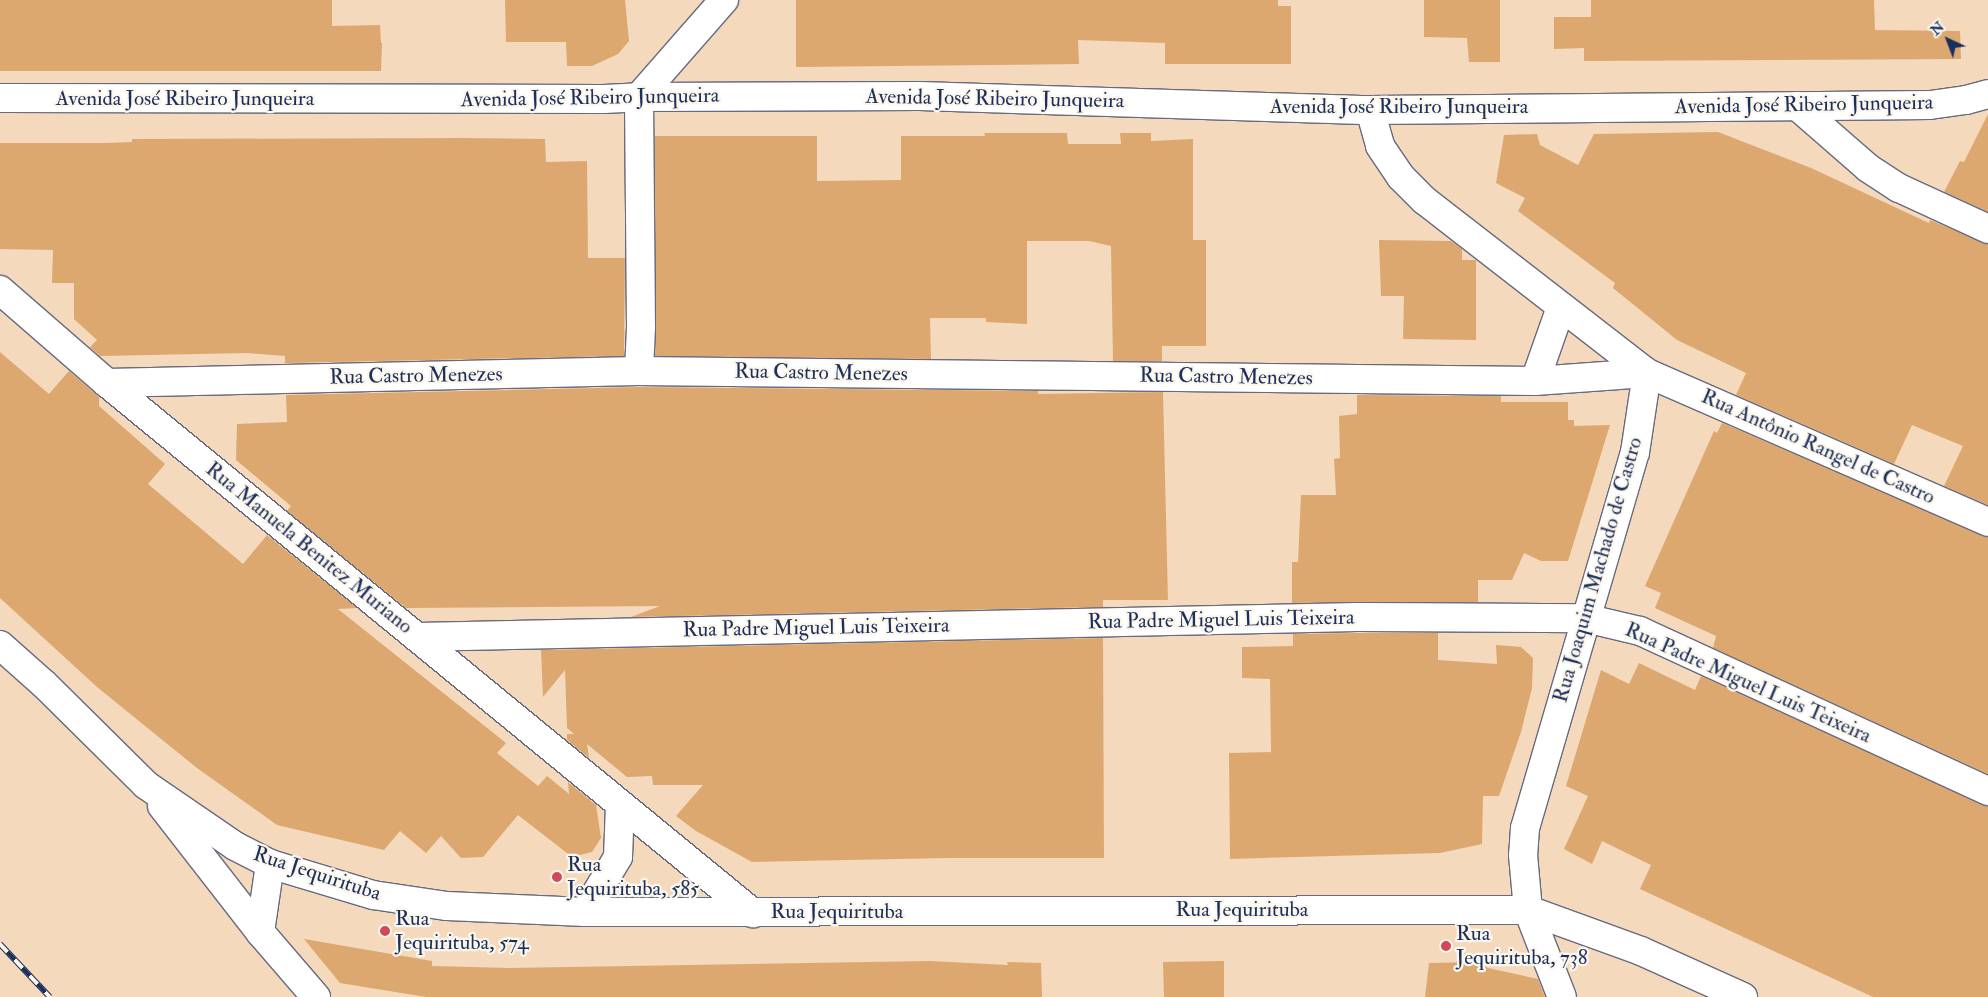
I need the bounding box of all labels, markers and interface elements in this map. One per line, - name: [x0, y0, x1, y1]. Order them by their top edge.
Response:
- north arrow: [1923, 15, 1973, 65]
- text: N: [1927, 18, 1948, 39]
- street label: Avenida José Ribeiro Junqueira: [460, 83, 720, 113]
- street label: Avenida José Ribeiro Junqueira: [865, 84, 1125, 114]
- street label: Avenida José Ribeiro Junqueira: [56, 86, 314, 112]
- street label: Avenida José Ribeiro Junqueira: [1674, 90, 1934, 120]
- street label: Avenida José Ribeiro Junqueira: [1270, 94, 1528, 120]
- street label: Rua Castro Menezes: [734, 359, 908, 387]
- street label: Rua Castro Menezes: [329, 362, 503, 390]
- street label: Rua Castro Menezes: [1139, 363, 1313, 391]
- street label: Rua Antônio Rangel de Castro: [1697, 384, 1939, 510]
- street label: Rua Joaquim Machado de Castro: [1548, 434, 1648, 706]
- street label: Rua Manuela Benitez Muriano: [200, 457, 418, 639]
- street label: Rua Padre Miguel Luis Teixeira: [1087, 605, 1355, 635]
- street label: Rua Padre Miguel Luis Teixeira: [682, 613, 950, 643]
- street label: Rua Padre Miguel Luis Teixeira: [1621, 617, 1875, 749]
- street label: Rua Jequirituba: [250, 841, 384, 907]
- place label: Rua Jequirituba, 585: [567, 852, 699, 902]
- marker: Rua Jequirituba, 585: [551, 871, 563, 883]
- street label: Rua Jequirituba: [1176, 897, 1308, 923]
- street label: Rua Jequirituba: [771, 899, 903, 925]
- place label: Rua Jequirituba, 574: [395, 906, 529, 956]
- place label: Rua Jequirituba, 738: [1456, 921, 1588, 971]
- marker: Rua Jequirituba, 574: [379, 925, 391, 937]
- marker: Rua Jequirituba, 738: [1440, 940, 1452, 952]

